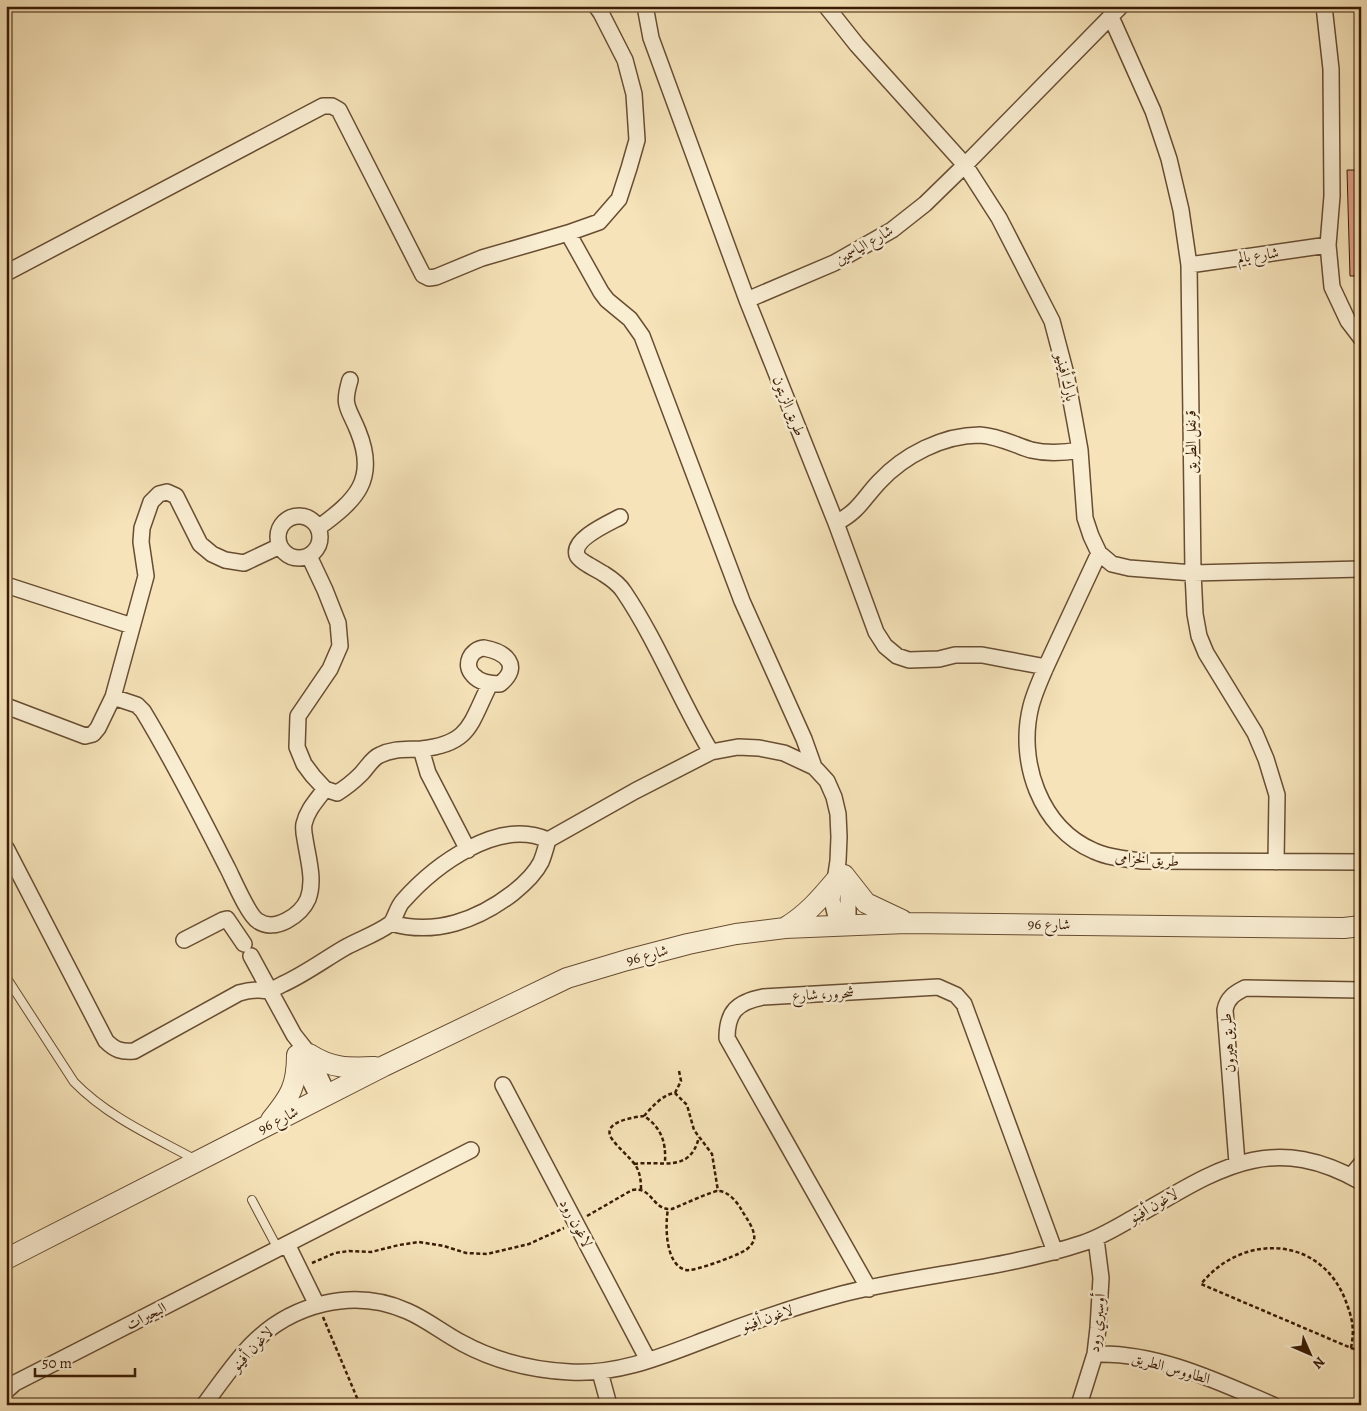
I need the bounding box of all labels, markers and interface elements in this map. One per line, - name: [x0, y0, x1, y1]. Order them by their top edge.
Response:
- street label: شارع الياسمين: [831, 220, 898, 272]
- street label: شارع بالم: [1236, 242, 1281, 271]
- street label: بارك أفينيو: [1050, 349, 1082, 403]
- street label: طريق الزيتون: [768, 373, 810, 439]
- street label: قرنفل الطريق: [1180, 410, 1203, 474]
- street label: طريق الخزامى: [1114, 847, 1180, 871]
- street label: شارع 96: [1027, 914, 1071, 937]
- street label: شارع 96: [624, 940, 671, 973]
- street label: شحرور، شارع: [791, 982, 855, 1009]
- street label: طريق هيرون: [1216, 1012, 1240, 1074]
- street label: شارع 96: [254, 1101, 303, 1141]
- street label: لاغون أفينو: [1122, 1183, 1181, 1229]
- street label: لاغون رود: [555, 1195, 597, 1251]
- street label: أوسبري رود: [1083, 1292, 1112, 1354]
- street label: البحيرات: [122, 1297, 170, 1335]
- street label: لاغون أفينو: [736, 1299, 796, 1337]
- street label: لاغون أفينو: [224, 1322, 278, 1377]
- north arrow: [1284, 1328, 1334, 1378]
- scale bar: [35, 1346, 135, 1378]
- street label: الطاووس الطريق: [1130, 1347, 1212, 1389]
- text: 50 m: [42, 1353, 72, 1373]
- text: N: [1309, 1353, 1329, 1373]

